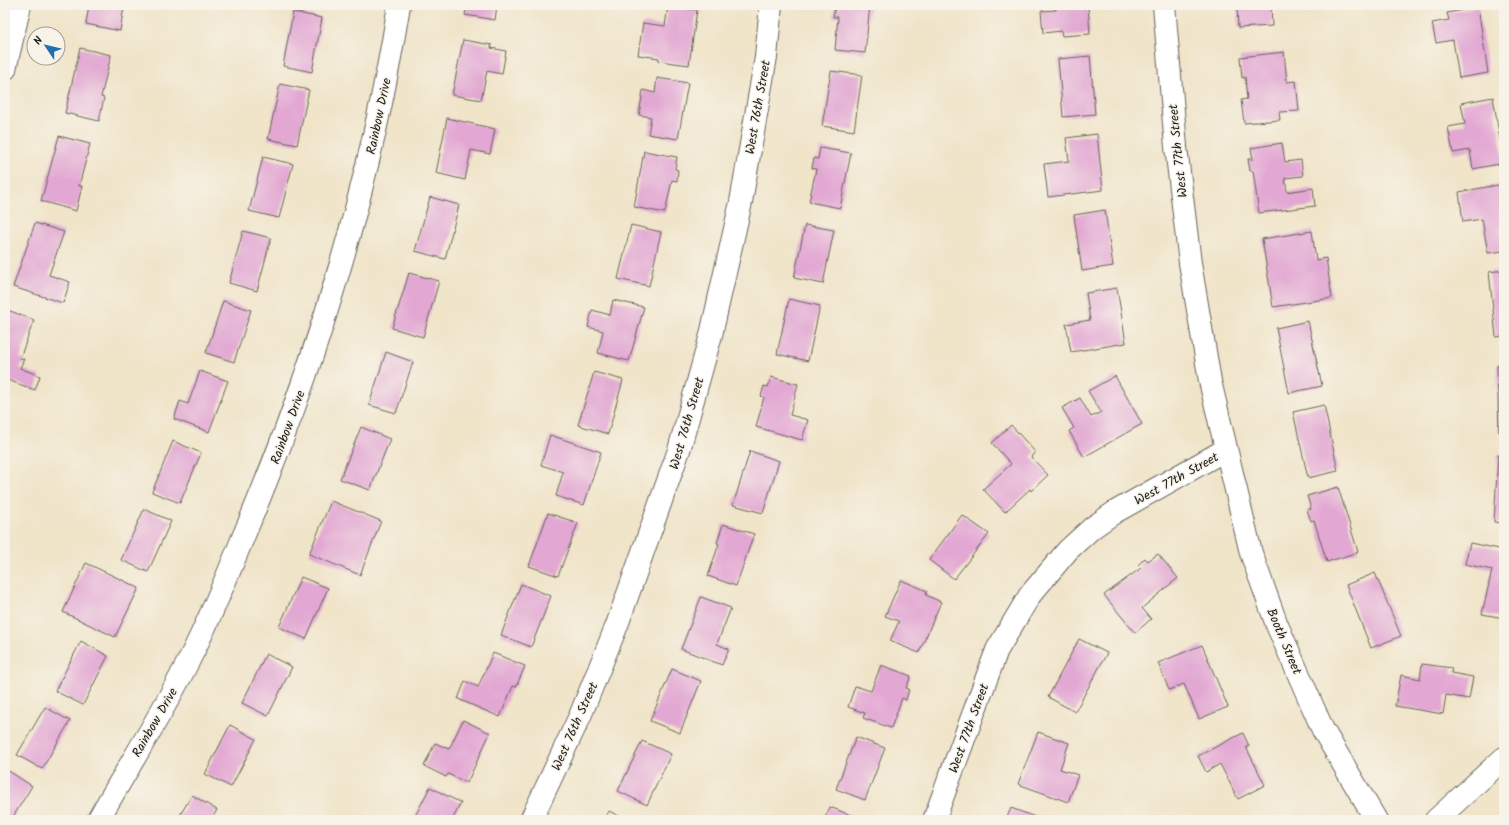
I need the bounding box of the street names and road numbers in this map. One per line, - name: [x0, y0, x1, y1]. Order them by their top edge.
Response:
- street label: West 76th Street: [740, 58, 777, 156]
- street label: Rainbow Drive: [361, 76, 398, 156]
- street label: West 77th Street: [1163, 102, 1194, 199]
- street label: West 76th Street: [664, 374, 711, 472]
- street label: Rainbow Drive: [265, 387, 312, 468]
- street label: West 77th Street: [1131, 447, 1224, 511]
- street label: Booth Street: [1260, 605, 1307, 679]
- street label: West 76th Street: [546, 678, 605, 774]
- street label: West 77th Street: [943, 680, 996, 776]
- street label: Rainbow Drive: [127, 684, 184, 762]

